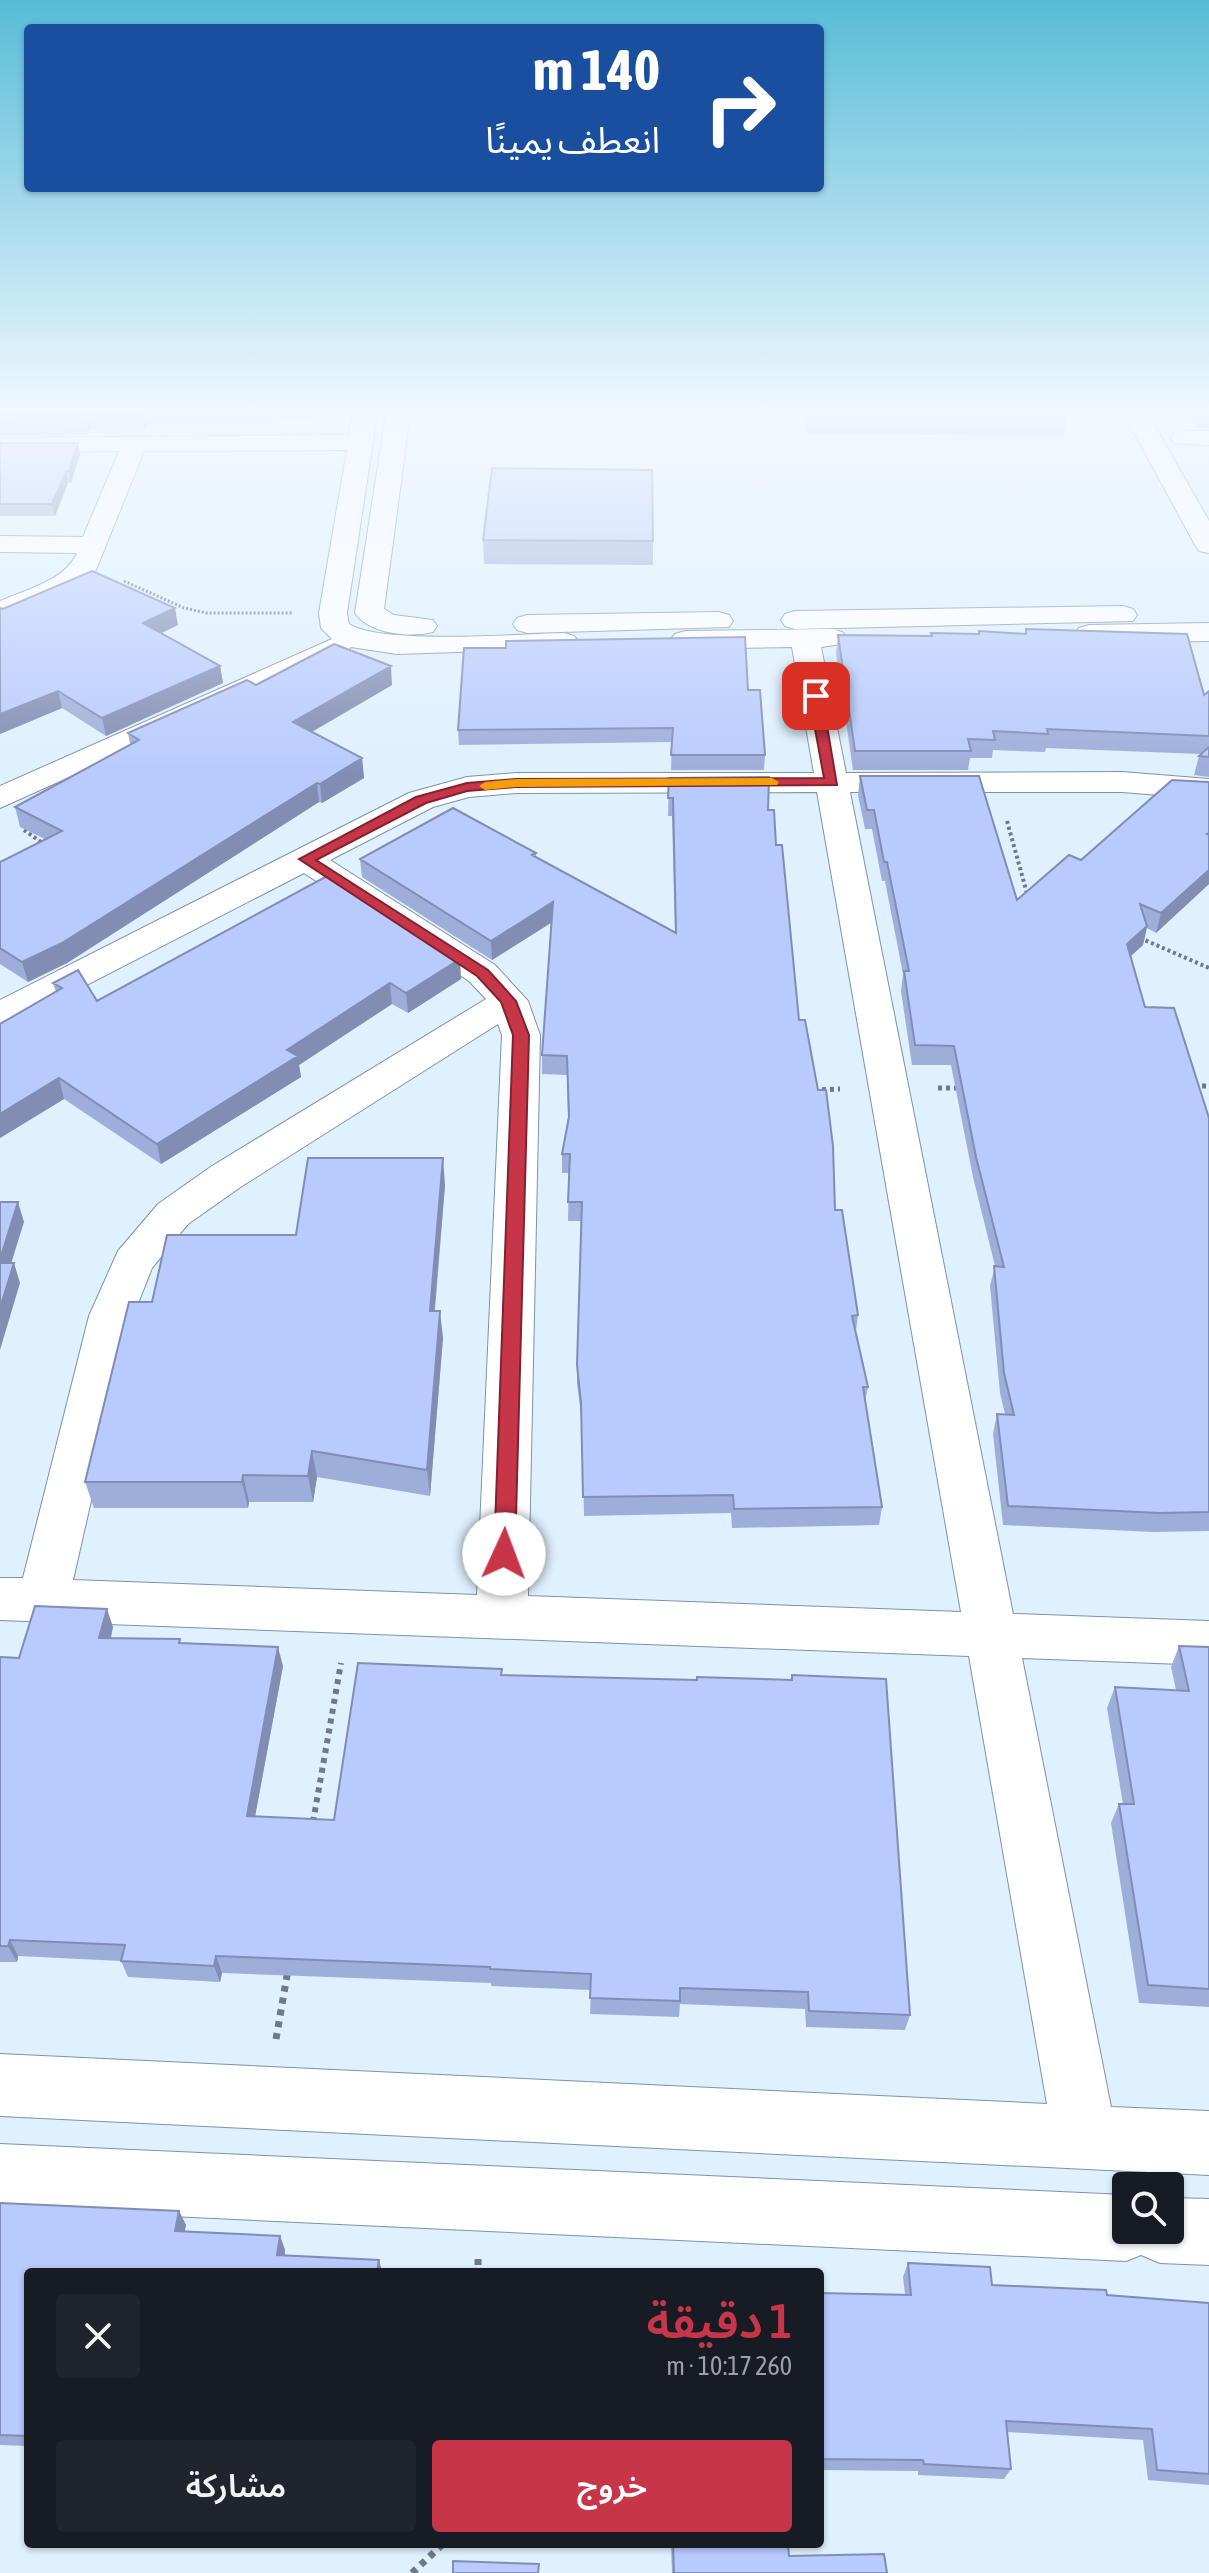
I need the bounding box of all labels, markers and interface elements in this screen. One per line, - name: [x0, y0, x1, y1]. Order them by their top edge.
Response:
- text: 140 m: [533, 38, 660, 102]
- icon: right: [688, 56, 792, 160]
- text: انعطف يمينًا: [485, 119, 660, 161]
- pin: [782, 662, 850, 730]
- icon: arrive: [794, 674, 838, 718]
- position arrow: [462, 1512, 546, 1596]
- map controls: [1112, 2172, 1184, 2244]
- button: search: [1112, 2172, 1184, 2244]
- text: 1 دقيقة: [646, 2293, 792, 2348]
- button: close: [56, 2294, 140, 2378]
- text: 260 m · 10:17: [666, 2351, 792, 2381]
- button: مشاركة: [56, 2440, 416, 2532]
- button: خروج: [432, 2440, 792, 2532]

